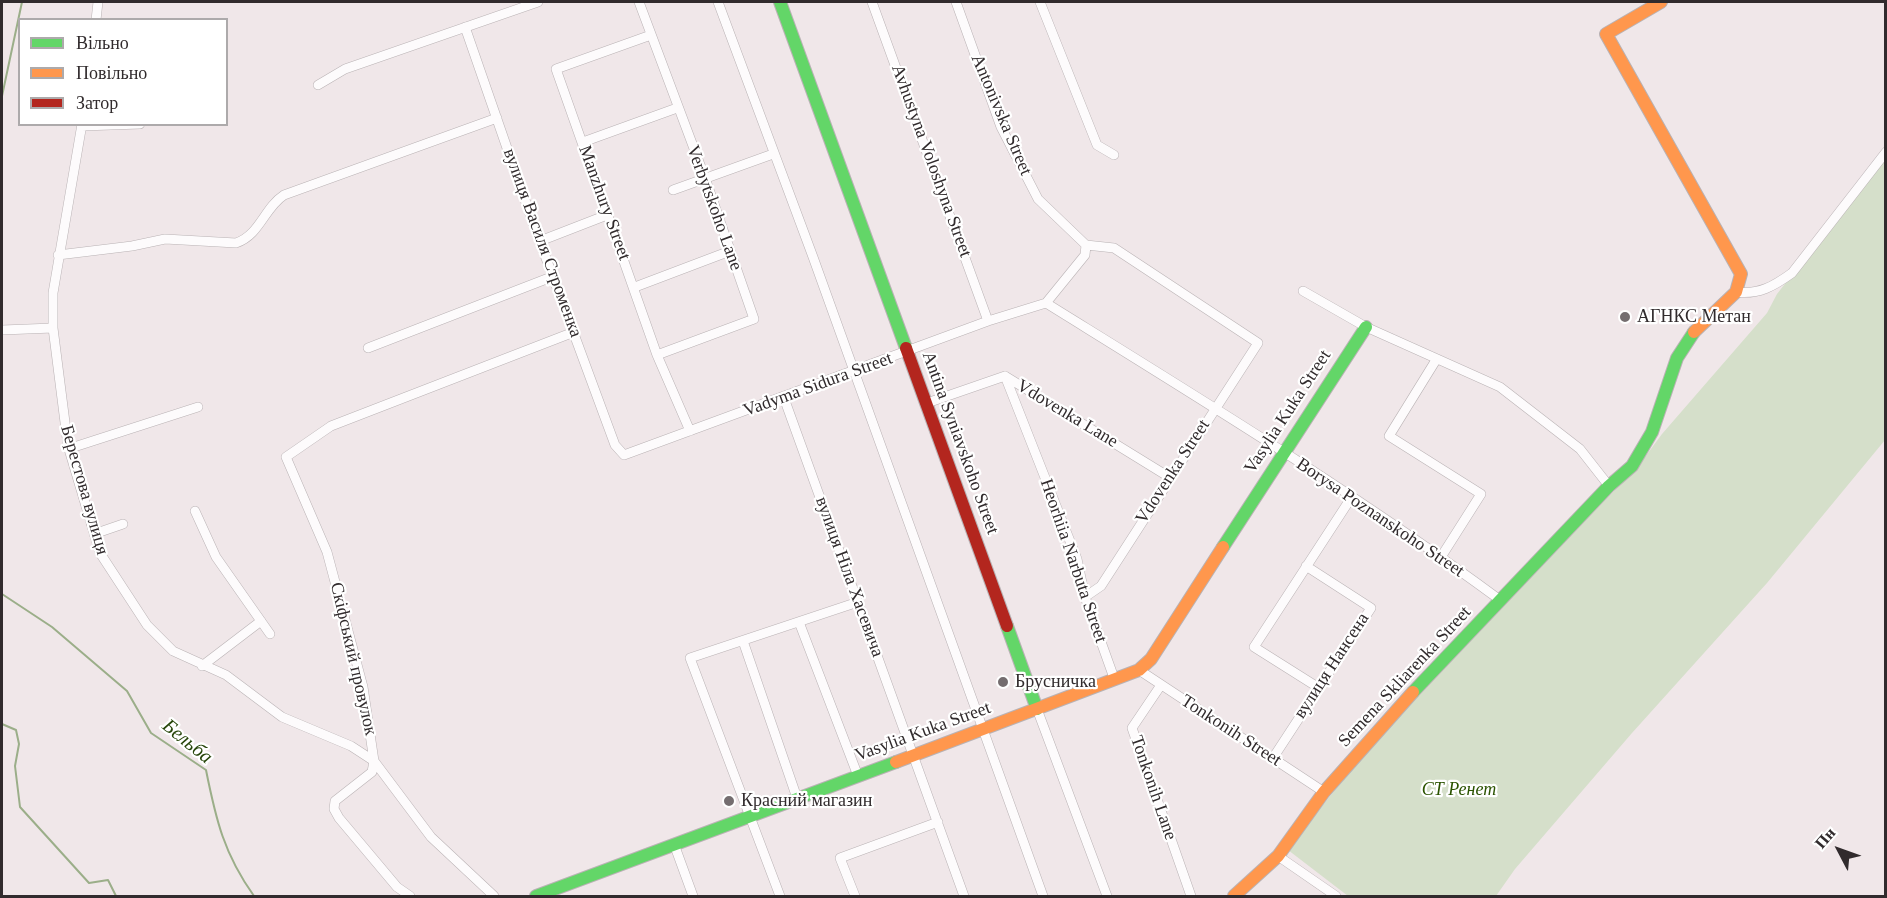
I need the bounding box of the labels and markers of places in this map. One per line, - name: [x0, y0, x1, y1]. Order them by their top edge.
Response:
- place label: АГНКС Метан: [1637, 306, 1751, 328]
- marker: АГНКС Метан: [1618, 310, 1632, 324]
- place label: Брусничка: [1015, 671, 1096, 693]
- marker: Брусничка: [996, 675, 1010, 689]
- place label: Красний магазин: [741, 790, 872, 812]
- marker: Красний магазин: [722, 794, 736, 808]

